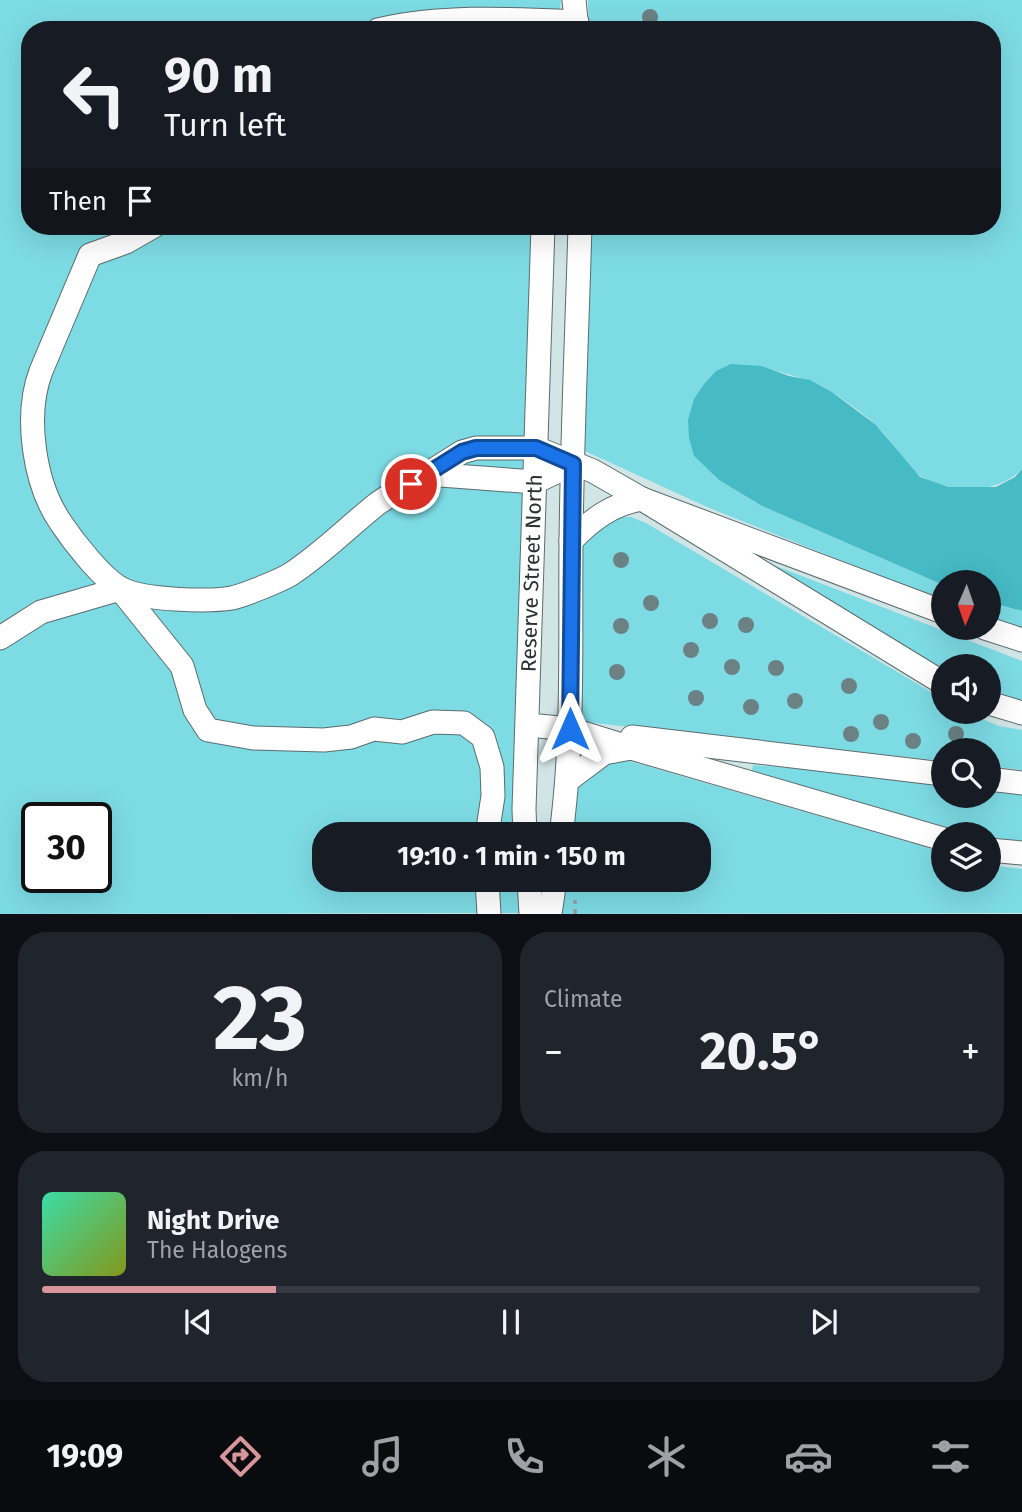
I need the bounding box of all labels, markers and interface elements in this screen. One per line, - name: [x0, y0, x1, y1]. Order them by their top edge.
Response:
- text: 90 m: [164, 46, 273, 105]
- icon: left: [49, 49, 140, 140]
- text: Turn left: [164, 106, 286, 144]
- icon: arrive: [121, 182, 159, 220]
- text: Then: [49, 186, 107, 217]
- pin: [381, 454, 441, 514]
- icon: arrive: [392, 465, 430, 503]
- street label: Reserve Street North: [515, 474, 548, 672]
- north arrow: [931, 570, 1001, 640]
- map controls: [931, 570, 1001, 892]
- button: sound: [931, 654, 1001, 724]
- position arrow: [533, 692, 607, 766]
- button: search: [931, 738, 1001, 808]
- speed limit sign: 30: [21, 802, 112, 893]
- button: layers: [931, 822, 1001, 892]
- text: 19:10 · 1 min · 150 m: [397, 841, 626, 872]
- text: 23: [213, 964, 307, 1073]
- text: Climate: [544, 985, 623, 1013]
- text: 20.5°: [700, 1020, 824, 1083]
- text: −: [544, 1029, 563, 1075]
- text: +: [961, 1029, 980, 1075]
- text: km/h: [232, 1064, 288, 1092]
- text: Night Drive: [147, 1205, 279, 1236]
- text: The Halogens: [147, 1236, 287, 1264]
- icon: previous: [179, 1303, 217, 1341]
- icon: pause: [492, 1303, 530, 1341]
- icon: next: [805, 1303, 843, 1341]
- icon: directions: [216, 1432, 265, 1481]
- icon: music: [358, 1432, 407, 1481]
- icon: phone: [500, 1432, 549, 1481]
- icon: climate: [642, 1432, 691, 1481]
- icon: car: [784, 1432, 833, 1481]
- icon: filters: [926, 1432, 975, 1481]
- text: 19:09: [47, 1437, 123, 1475]

